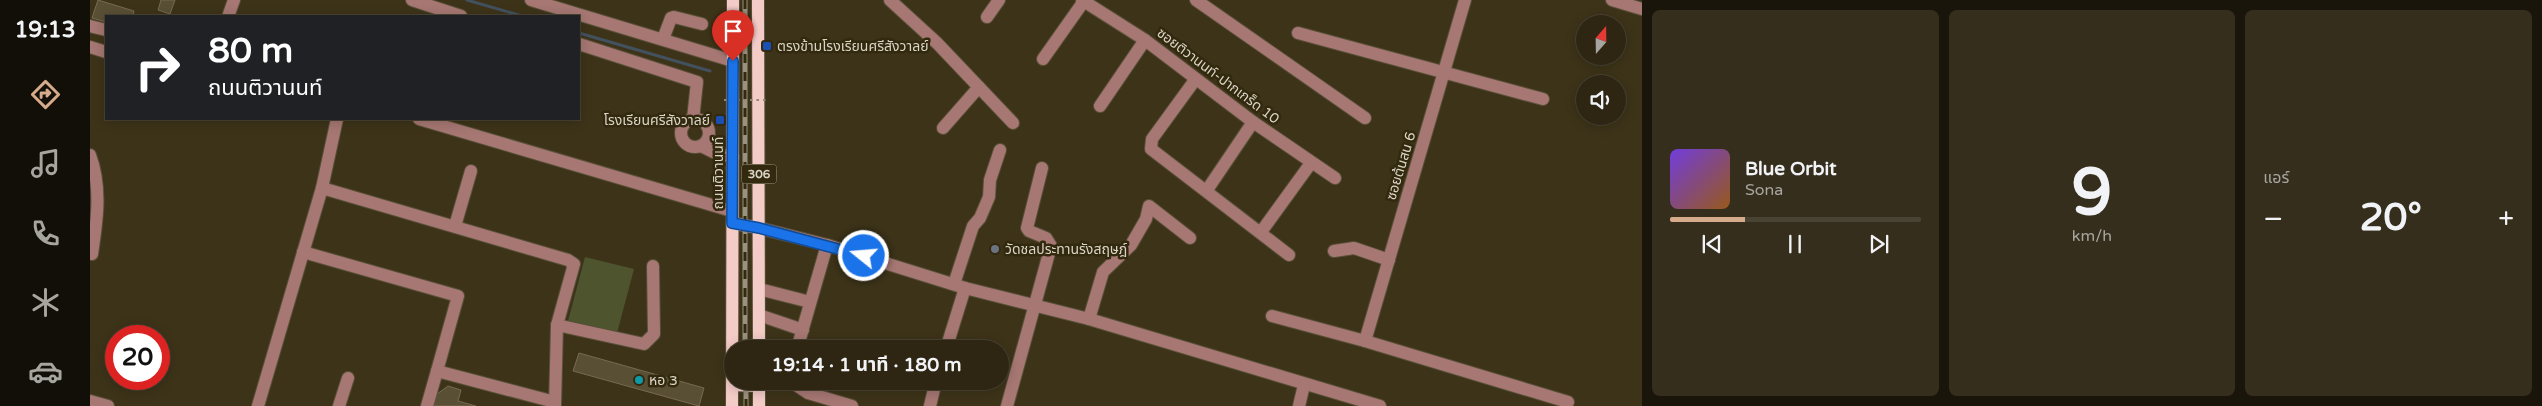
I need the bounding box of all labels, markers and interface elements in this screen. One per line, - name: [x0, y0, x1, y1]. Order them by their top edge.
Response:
- pin: [712, 10, 754, 61]
- north arrow: [1576, 15, 1626, 65]
- map controls: [1576, 15, 1626, 125]
- text: 19:13: [15, 17, 75, 43]
- icon: arrive: [719, 17, 747, 45]
- street label: ซอยติวานนท์-ปากเกร็ด 10: [1153, 24, 1283, 128]
- text: 80 m: [208, 30, 293, 72]
- icon: right: [125, 35, 190, 100]
- place label: ตรงข้ามโรงเรียนศรีสังวาลย์: [777, 38, 929, 55]
- marker: ตรงข้ามโรงเรียนศรีสังวาลย์: [761, 40, 773, 52]
- text: ถนนติวานนท์: [208, 75, 322, 101]
- button: sound: [1576, 75, 1626, 125]
- icon: directions: [28, 77, 63, 112]
- place label: โรงเรียนศรีสังวาลย์: [604, 112, 710, 129]
- marker: โรงเรียนศรีสังวาลย์: [714, 114, 726, 126]
- street label: ซอยต้นสน 6: [1383, 130, 1420, 202]
- street label: ถนนติวานนท์: [710, 137, 727, 209]
- icon: music: [28, 146, 63, 181]
- text: 9: [2072, 154, 2112, 233]
- text: Blue Orbit: [1745, 158, 1837, 180]
- road number: 306: [742, 164, 776, 183]
- text: แอร์: [2263, 168, 2289, 188]
- text: Sona: [1745, 180, 1783, 200]
- text: 20°: [2360, 195, 2422, 241]
- text: −: [2263, 202, 2283, 236]
- text: +: [2498, 202, 2514, 236]
- icon: phone: [28, 216, 63, 251]
- text: km/h: [2072, 226, 2112, 246]
- position arrow: [837, 229, 889, 281]
- icon: previous: [1698, 230, 1726, 258]
- icon: pause: [1781, 230, 1809, 258]
- icon: next: [1865, 230, 1893, 258]
- place label: วัดชลประทานรังสฤษฎ์: [1005, 241, 1127, 258]
- marker: วัดชลประทานรังสฤษฎ์: [989, 243, 1001, 255]
- icon: climate: [28, 285, 63, 320]
- speed limit sign: 20: [105, 325, 170, 390]
- icon: car: [28, 354, 63, 389]
- text: 19:14 · 1 นาที · 180 m: [771, 354, 962, 376]
- place label: หอ 3: [649, 372, 678, 389]
- marker: หอ 3: [633, 374, 645, 386]

